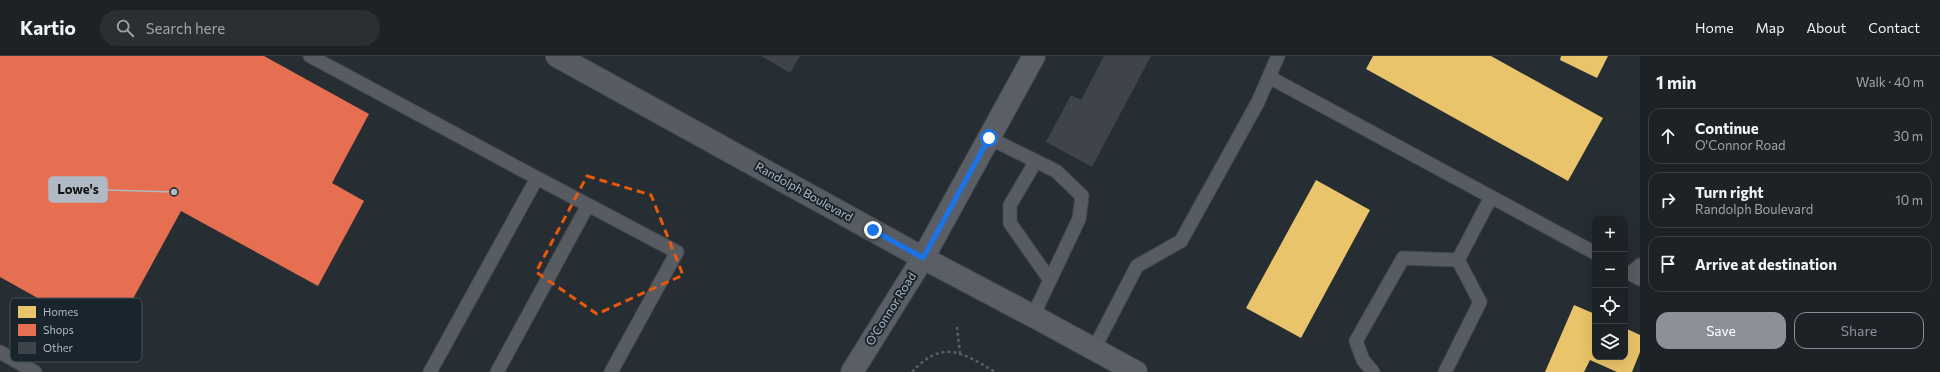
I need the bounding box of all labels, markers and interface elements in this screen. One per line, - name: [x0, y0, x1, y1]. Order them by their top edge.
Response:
- search box: [100, 10, 380, 46]
- text: Kartio: [20, 16, 76, 39]
- icon: search: [114, 17, 136, 39]
- text: Search here: [146, 19, 225, 37]
- text: Home: [1695, 19, 1734, 36]
- text: Map: [1756, 19, 1784, 36]
- text: About: [1806, 19, 1846, 36]
- text: Contact: [1868, 19, 1920, 36]
- text: 1 min: [1656, 72, 1696, 93]
- text: Walk · 40 m: [1856, 74, 1924, 90]
- text: Continue: [1695, 119, 1759, 137]
- icon: ahead: [1657, 125, 1679, 147]
- text: 30 m: [1893, 128, 1923, 144]
- route start: [980, 129, 998, 147]
- text: O'Connor Road: [1695, 137, 1786, 153]
- street label: Randolph Boulevard: [753, 159, 856, 224]
- callout: Lowe's: [49, 177, 107, 202]
- text: Lowe's: [57, 181, 99, 197]
- text: Turn right: [1695, 183, 1764, 201]
- icon: right: [1657, 189, 1679, 211]
- text: 10 m: [1895, 192, 1923, 208]
- text: Randolph Boulevard: [1695, 201, 1813, 217]
- map controls: [1592, 216, 1628, 360]
- button: +: [1592, 216, 1628, 252]
- route end: [864, 221, 882, 239]
- button: −: [1592, 252, 1628, 288]
- icon: arrive: [1657, 253, 1679, 275]
- text: Arrive at destination: [1695, 255, 1837, 273]
- street label: O'Connor Road: [862, 269, 918, 348]
- button: locate: [1592, 288, 1628, 324]
- legend: [10, 298, 142, 362]
- text: Homes: [43, 305, 78, 318]
- button: Save: [1656, 312, 1786, 349]
- button: Share: [1794, 312, 1924, 349]
- text: Shops: [43, 323, 74, 336]
- button: layers: [1592, 324, 1628, 360]
- text: Other: [43, 341, 74, 354]

